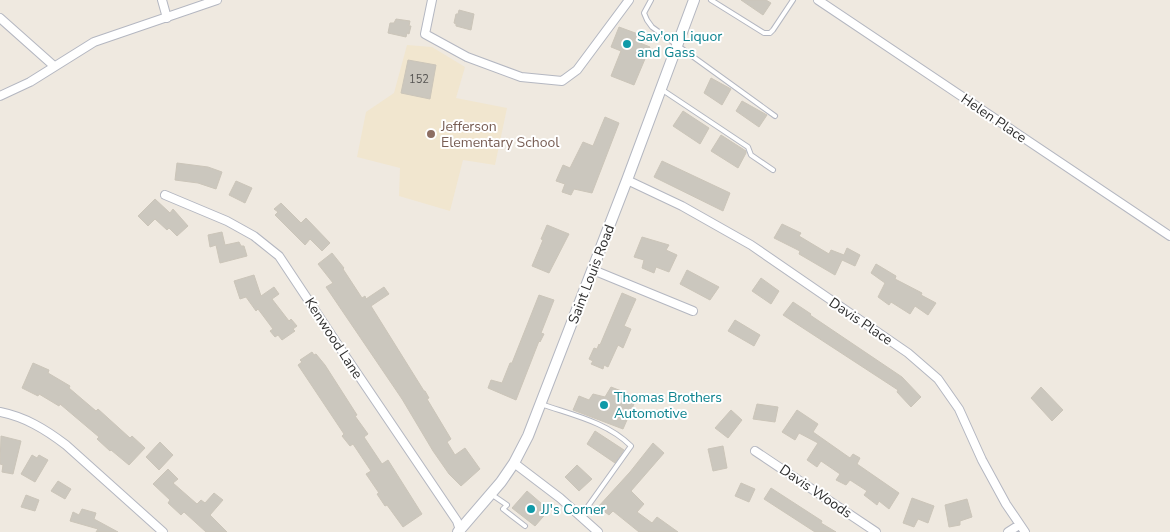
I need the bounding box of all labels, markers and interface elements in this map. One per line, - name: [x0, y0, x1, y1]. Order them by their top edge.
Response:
- place label: Sav'on Liquor and Gass: [637, 27, 722, 62]
- marker: Sav'on Liquor and Gass: [621, 38, 633, 50]
- house number: 152: [409, 72, 429, 87]
- street label: Helen Place: [957, 89, 1030, 147]
- place label: Jefferson Elementary School: [440, 117, 560, 152]
- marker: Jefferson Elementary School: [425, 128, 437, 140]
- street label: Saint Louis Road: [564, 222, 619, 327]
- street label: Davis Place: [825, 293, 896, 350]
- street label: Kenwood Lane: [300, 294, 367, 383]
- place label: Thomas Brothers Automotive: [614, 388, 722, 423]
- marker: Thomas Brothers Automotive: [598, 399, 610, 411]
- street label: Davis Woods: [776, 460, 856, 523]
- place label: JJ's Corner: [540, 500, 605, 519]
- marker: JJ's Corner: [525, 503, 537, 515]

